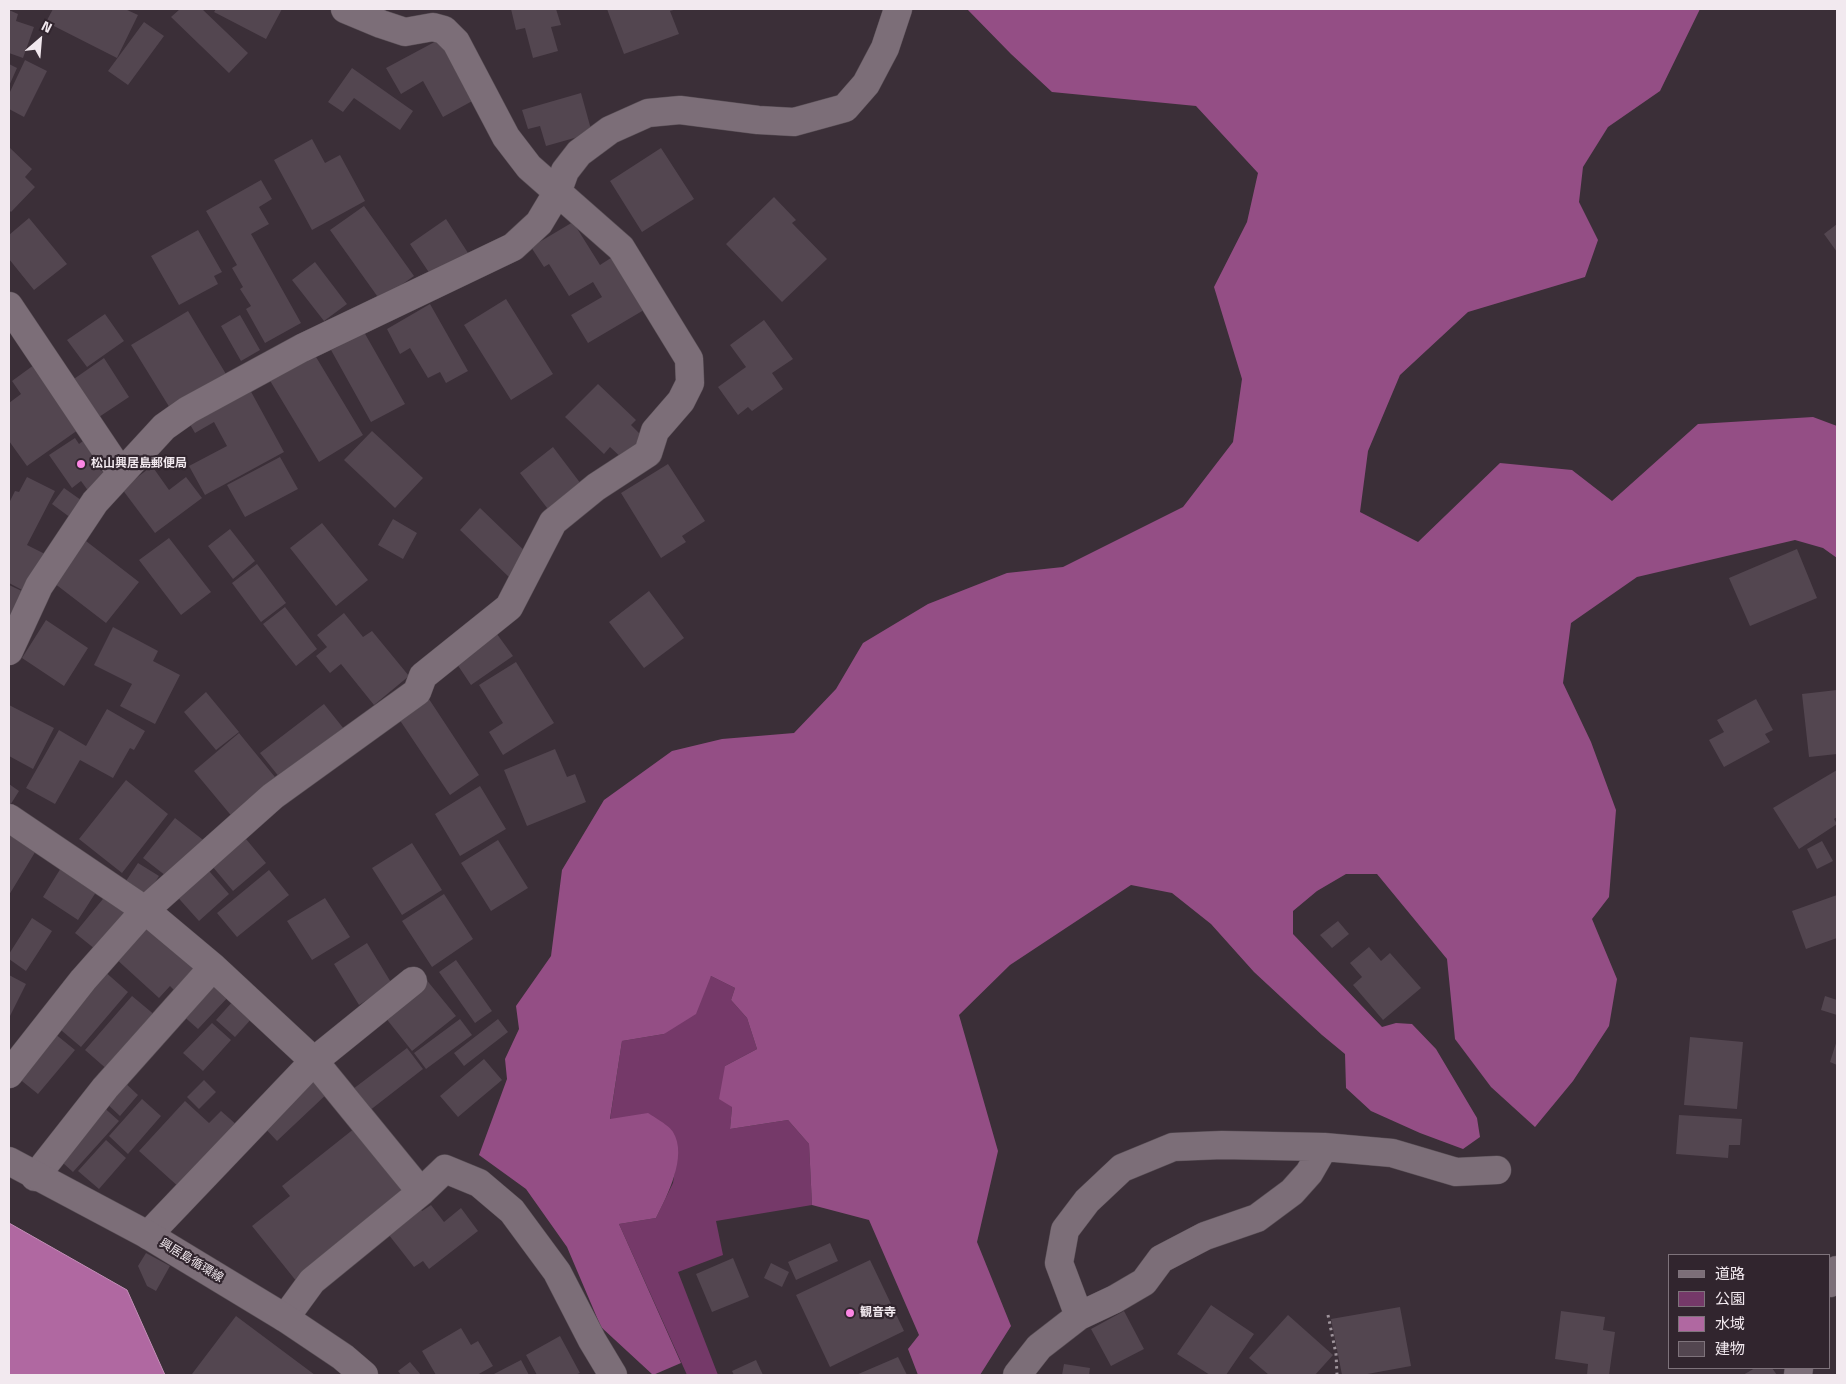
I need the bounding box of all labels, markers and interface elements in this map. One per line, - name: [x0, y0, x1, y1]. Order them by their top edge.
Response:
- north arrow: [15, 15, 65, 65]
- text: N: [38, 15, 56, 38]
- place label: 松山興居島郵便局: [91, 457, 187, 471]
- marker: 松山興居島郵便局: [75, 458, 87, 470]
- street label: 興居島循環線: [156, 1236, 226, 1286]
- legend: [1668, 1254, 1831, 1369]
- text: 道路: [1715, 1262, 1745, 1285]
- text: 公園: [1715, 1287, 1745, 1310]
- place label: 観音寺: [860, 1306, 896, 1320]
- marker: 観音寺: [844, 1307, 856, 1319]
- text: 水域: [1715, 1312, 1745, 1335]
- text: 建物: [1715, 1337, 1745, 1360]

